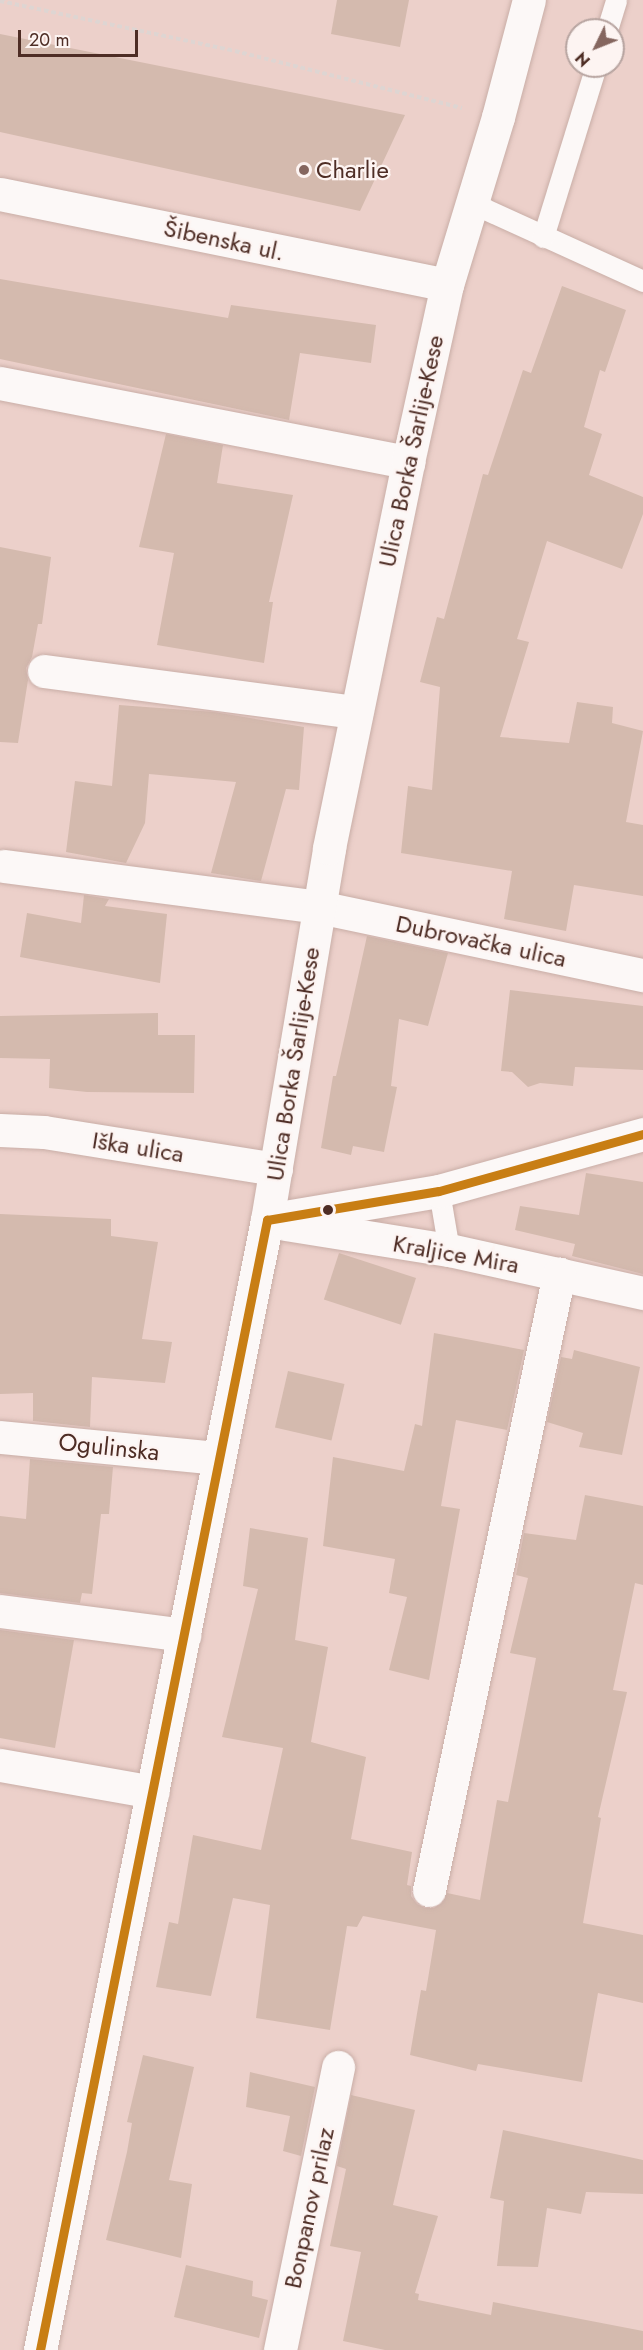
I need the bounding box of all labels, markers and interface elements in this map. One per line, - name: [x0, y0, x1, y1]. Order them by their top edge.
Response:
- scale bar: [21, 18, 141, 56]
- north arrow: [565, 18, 625, 78]
- text: 20 m: [29, 27, 69, 53]
- text: N: [570, 47, 596, 72]
- place label: Charlie: [316, 156, 389, 184]
- marker: Charlie: [297, 163, 311, 177]
- street label: Šibenska ul.: [161, 213, 287, 267]
- street label: Ulica Borka Šarlije-Kese: [372, 332, 450, 570]
- street label: Dubrovačka ulica: [393, 909, 569, 973]
- street label: Ulica Borka Šarlije-Kese: [260, 945, 326, 1183]
- street label: Iška ulica: [90, 1126, 186, 1168]
- unlabelled marker: [322, 1204, 334, 1216]
- street label: Kraljice Mira: [391, 1229, 521, 1279]
- street label: Ogulinska: [57, 1427, 161, 1467]
- street label: Bonpanov prilaz: [278, 2125, 340, 2291]

